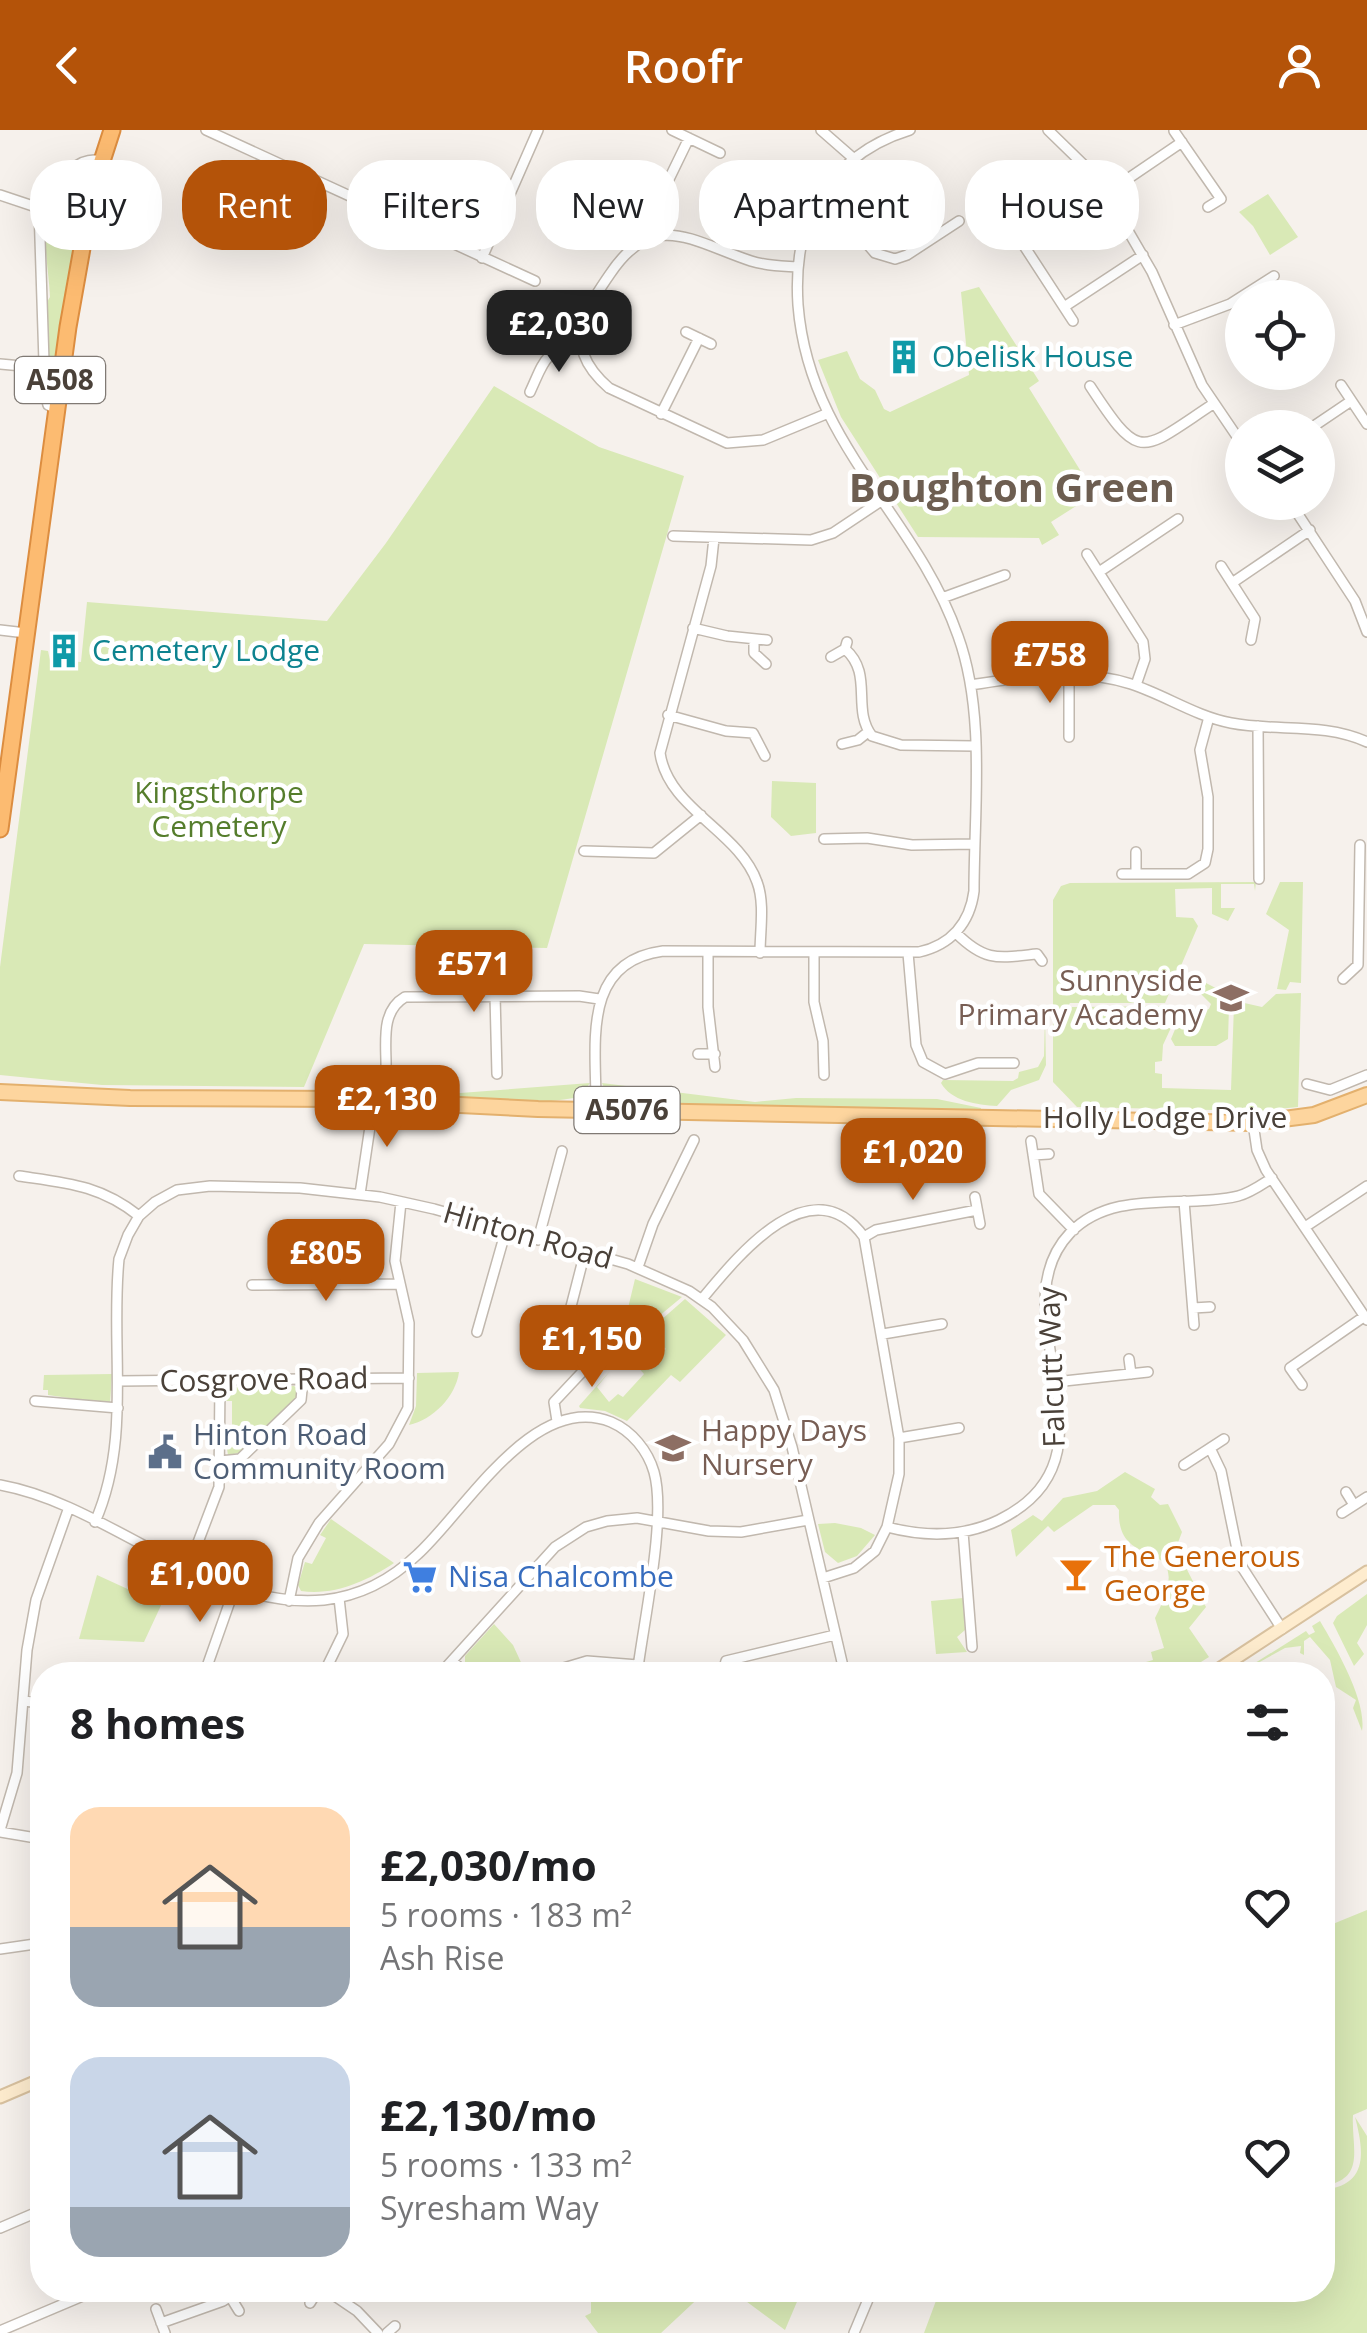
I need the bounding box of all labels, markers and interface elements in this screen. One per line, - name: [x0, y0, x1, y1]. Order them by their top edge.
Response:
- text: Roofr: [624, 35, 743, 96]
- icon: back: [40, 38, 95, 93]
- icon: person: [1272, 38, 1327, 93]
- chip: Buy: [30, 160, 162, 250]
- chip: Rent: [182, 160, 327, 250]
- chip: Filters: [347, 160, 516, 250]
- chip: New: [536, 160, 679, 250]
- chip: Apartment: [699, 160, 945, 250]
- chip: House: [965, 160, 1139, 250]
- map controls: [1225, 280, 1335, 520]
- button: locate: [1225, 280, 1335, 390]
- pin: £2,030: [478, 290, 640, 375]
- text: £2,030: [509, 301, 609, 344]
- place label: Obelisk House: [932, 335, 1133, 376]
- building icon: Obelisk House: [885, 338, 923, 376]
- road number: A508: [15, 357, 105, 403]
- button: layers: [1225, 410, 1335, 520]
- district label: Boughton Green: [849, 459, 1175, 514]
- pin: £758: [991, 621, 1109, 706]
- place label: Cemetery Lodge: [92, 629, 320, 670]
- building icon: Cemetery Lodge: [45, 632, 83, 670]
- text: £758: [1013, 632, 1087, 675]
- park label: Kingsthorpe Cemetery: [134, 771, 304, 846]
- pin: £571: [415, 930, 533, 1015]
- text: £571: [437, 941, 511, 984]
- place label: Sunnyside Primary Academy: [958, 959, 1204, 1034]
- school or university icon: Sunnyside Primary Academy: [1212, 979, 1250, 1017]
- pin: £2,130: [306, 1065, 468, 1150]
- text: £2,130: [337, 1076, 437, 1119]
- road number: A5076: [574, 1087, 680, 1133]
- street label: Holly Lodge Drive: [1043, 1096, 1287, 1137]
- pin: £1,020: [832, 1118, 994, 1203]
- text: £1,020: [863, 1129, 963, 1172]
- street label: Hinton Road: [439, 1191, 618, 1278]
- pin: £805: [267, 1219, 385, 1304]
- text: £805: [289, 1230, 363, 1273]
- street label: Falcutt Way: [1027, 1285, 1074, 1448]
- pin: £1,150: [511, 1305, 673, 1390]
- text: £1,150: [542, 1316, 642, 1359]
- street label: Cosgrove Road: [159, 1356, 369, 1401]
- place label: Happy Days Nursery: [701, 1409, 867, 1484]
- place label: Hinton Road Community Room: [193, 1413, 446, 1488]
- school or university icon: Happy Days Nursery: [654, 1429, 692, 1467]
- public building icon: Hinton Road Community Room: [146, 1433, 184, 1471]
- place label: The Generous George: [1104, 1535, 1300, 1610]
- pin: £1,000: [119, 1540, 281, 1625]
- text: £1,000: [150, 1551, 250, 1594]
- place label: Nisa Chalcombe: [448, 1555, 674, 1596]
- bar icon: The Generous George: [1057, 1555, 1095, 1593]
- supermarket icon: Nisa Chalcombe: [401, 1558, 439, 1596]
- text: 8 homes: [70, 1694, 245, 1751]
- icon: filters: [1240, 1695, 1295, 1750]
- text: £2,030/mo: [380, 1836, 597, 1893]
- icon: home: [150, 1847, 270, 1967]
- icon: heart: [1240, 1880, 1295, 1935]
- text: 5 rooms · 183 m²: [380, 1893, 632, 1936]
- text: Ash Rise: [380, 1936, 504, 1979]
- text: £2,130/mo: [380, 2086, 597, 2143]
- icon: home: [150, 2097, 270, 2217]
- icon: heart: [1240, 2130, 1295, 2185]
- text: 5 rooms · 133 m²: [380, 2143, 632, 2186]
- text: Syresham Way: [380, 2186, 599, 2229]

